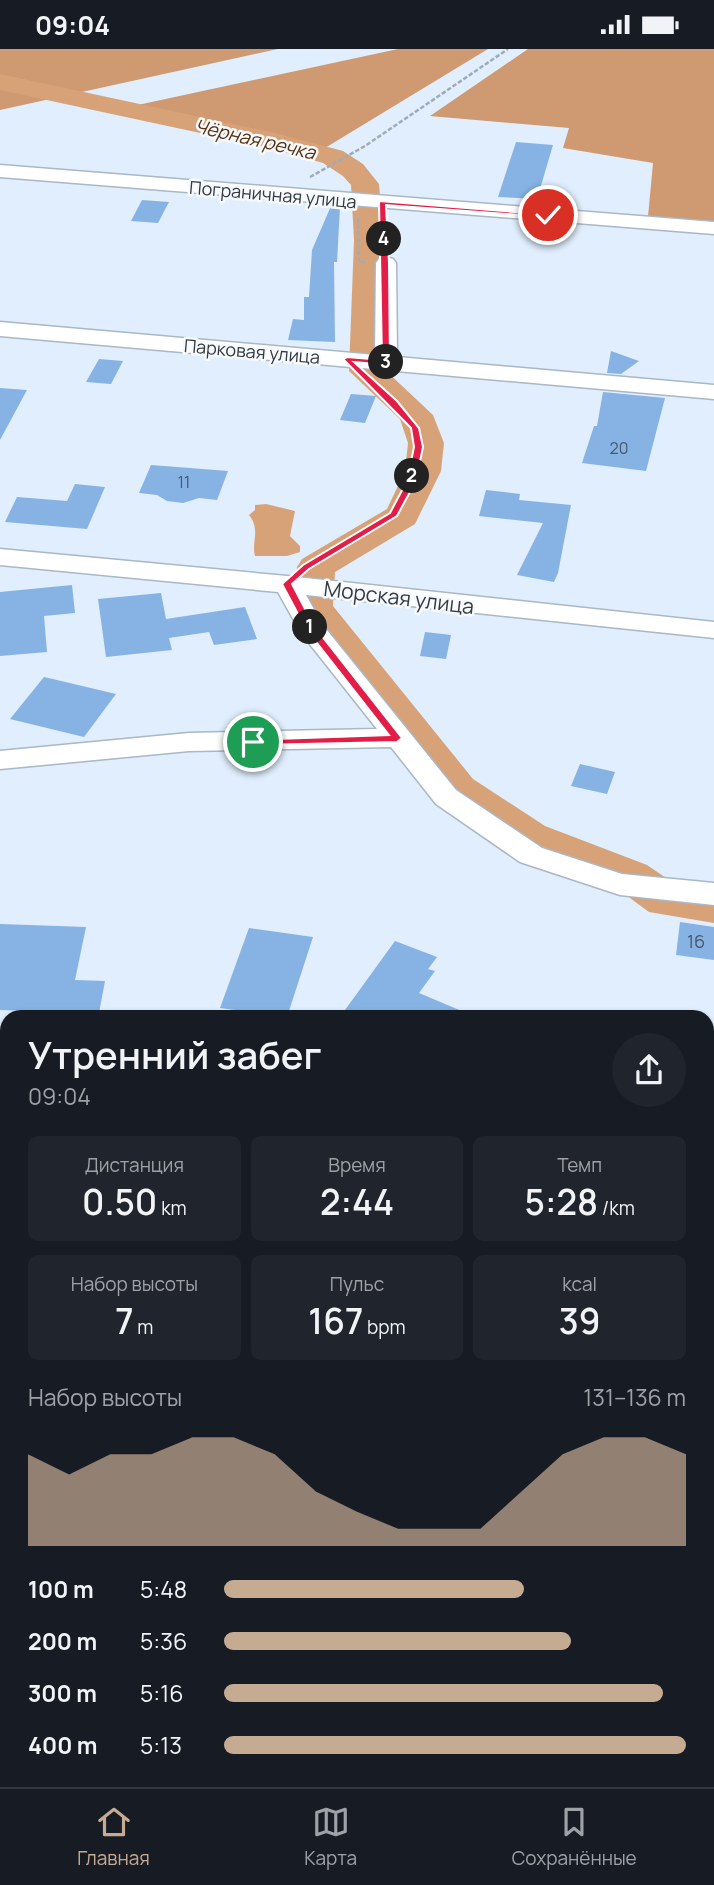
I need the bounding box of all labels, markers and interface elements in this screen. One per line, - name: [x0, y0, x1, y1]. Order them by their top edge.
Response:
- text: 09:04: [35, 7, 110, 43]
- water label: Чёрная речка: [192, 112, 319, 166]
- street label: Пограничная улица: [188, 175, 358, 213]
- pin: [518, 185, 578, 245]
- icon: check: [529, 196, 567, 234]
- pin: 4: [366, 221, 402, 257]
- text: 4: [378, 225, 389, 251]
- street label: Парковая улица: [183, 333, 321, 369]
- pin: 3: [368, 345, 404, 379]
- text: 3: [380, 348, 391, 374]
- house number: 20: [610, 437, 628, 459]
- pin: 2: [394, 459, 430, 493]
- text: 2: [406, 462, 417, 488]
- house number: 11: [178, 471, 190, 493]
- street label: Морская улица: [322, 574, 476, 620]
- pin: 1: [292, 609, 328, 645]
- text: 1: [305, 613, 314, 639]
- pin: [223, 712, 283, 772]
- icon: arrive: [234, 723, 272, 761]
- house number: 16: [687, 929, 705, 953]
- text: Утренний забег: [28, 1028, 322, 1080]
- button: share: [612, 1033, 686, 1107]
- text: 09:04: [28, 1080, 91, 1112]
- text: Дистанция: [85, 1152, 184, 1178]
- text: Время: [328, 1152, 386, 1178]
- text: Темп: [557, 1152, 602, 1178]
- text: 0.50: [82, 1178, 157, 1226]
- text: 2:44: [320, 1178, 394, 1226]
- text: 5:28: [525, 1178, 598, 1226]
- text: km: [157, 1195, 187, 1221]
- text: /km: [598, 1195, 635, 1221]
- text: Набор высоты: [71, 1271, 198, 1297]
- text: Пульс: [330, 1271, 384, 1297]
- text: kcal: [562, 1271, 597, 1297]
- text: 7: [115, 1297, 134, 1345]
- text: 167: [308, 1297, 363, 1345]
- text: 39: [559, 1297, 601, 1345]
- text: m: [134, 1314, 153, 1340]
- text: bpm: [363, 1314, 406, 1340]
- text: Набор высоты: [28, 1381, 182, 1413]
- text: 131–136 m: [583, 1381, 686, 1413]
- text: 100 m: [28, 1573, 94, 1605]
- text: 5:48: [140, 1573, 187, 1605]
- text: 200 m: [28, 1625, 97, 1657]
- text: 5:36: [140, 1625, 187, 1657]
- text: 300 m: [28, 1677, 97, 1709]
- text: 5:16: [140, 1677, 183, 1709]
- text: 400 m: [28, 1729, 98, 1761]
- text: 5:13: [140, 1729, 182, 1761]
- tab: Главная: [77, 1803, 150, 1871]
- tab: Карта: [304, 1803, 357, 1871]
- tab: Сохранённые: [512, 1803, 637, 1871]

